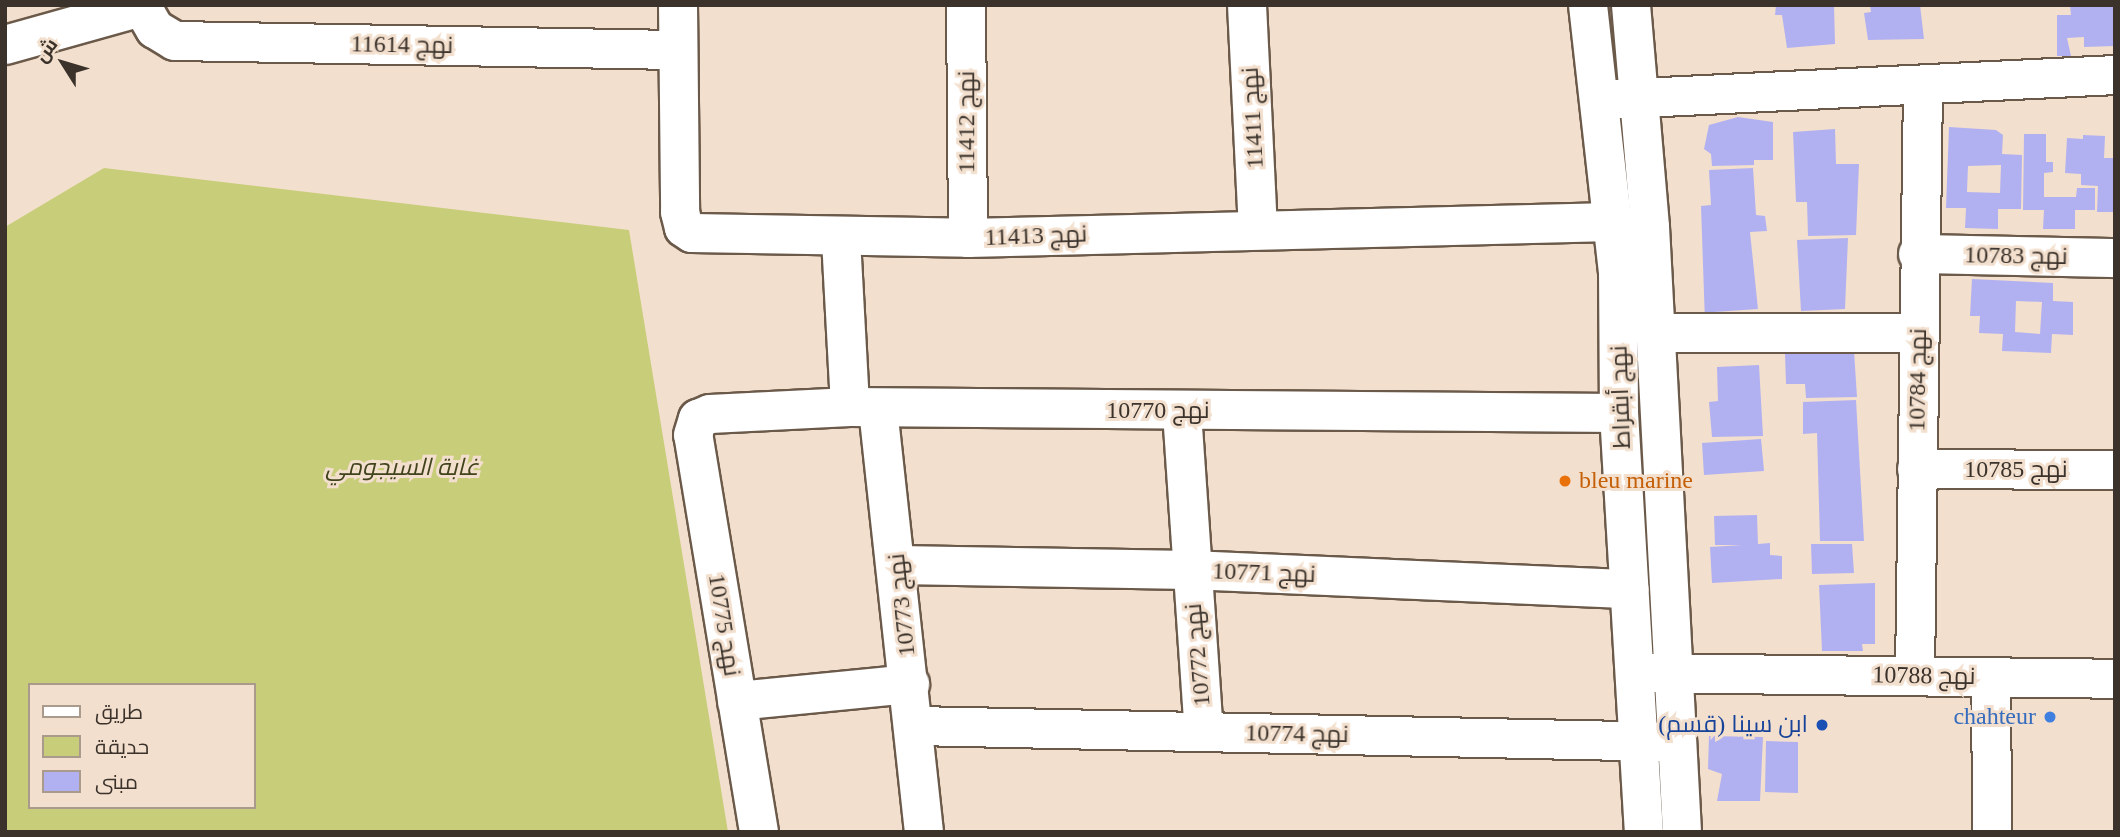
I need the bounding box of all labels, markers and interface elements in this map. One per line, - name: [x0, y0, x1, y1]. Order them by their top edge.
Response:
- north arrow: [28, 28, 98, 98]
- street label: نهج 11614: [351, 30, 453, 60]
- text: ش: [30, 34, 62, 66]
- street label: نهج 11411: [1236, 67, 1270, 169]
- street label: نهج 11412: [953, 71, 981, 173]
- street label: نهج 11413: [984, 220, 1088, 252]
- street label: نهج 10783: [1964, 241, 2068, 271]
- street label: نهج 10784: [1903, 328, 1933, 432]
- street label: نهج أبقراط: [1605, 345, 1637, 449]
- street label: نهج 10770: [1106, 397, 1210, 425]
- park label: غابة السيجومي: [325, 454, 479, 482]
- street label: نهج 10785: [1964, 456, 2068, 484]
- place label: bleu marine: [1579, 467, 1693, 495]
- marker: bleu marine: [1557, 473, 1573, 489]
- street label: نهج 10773: [882, 552, 922, 658]
- street label: نهج 10771: [1212, 557, 1316, 589]
- street label: نهج 10775: [702, 572, 746, 678]
- street label: نهج 10772: [1179, 602, 1217, 708]
- street label: نهج 10788: [1872, 661, 1976, 691]
- legend: [28, 683, 256, 809]
- text: طريق: [95, 700, 143, 724]
- place label: chahteur: [1953, 703, 2036, 731]
- marker: chahteur: [2042, 709, 2058, 725]
- place label: (ابن سينا (قسم: [1658, 711, 1808, 739]
- marker: (ابن سينا (قسم: [1814, 717, 1830, 733]
- street label: نهج 10774: [1245, 719, 1349, 749]
- text: حديقة: [95, 735, 149, 759]
- text: مبنى: [95, 770, 138, 794]

